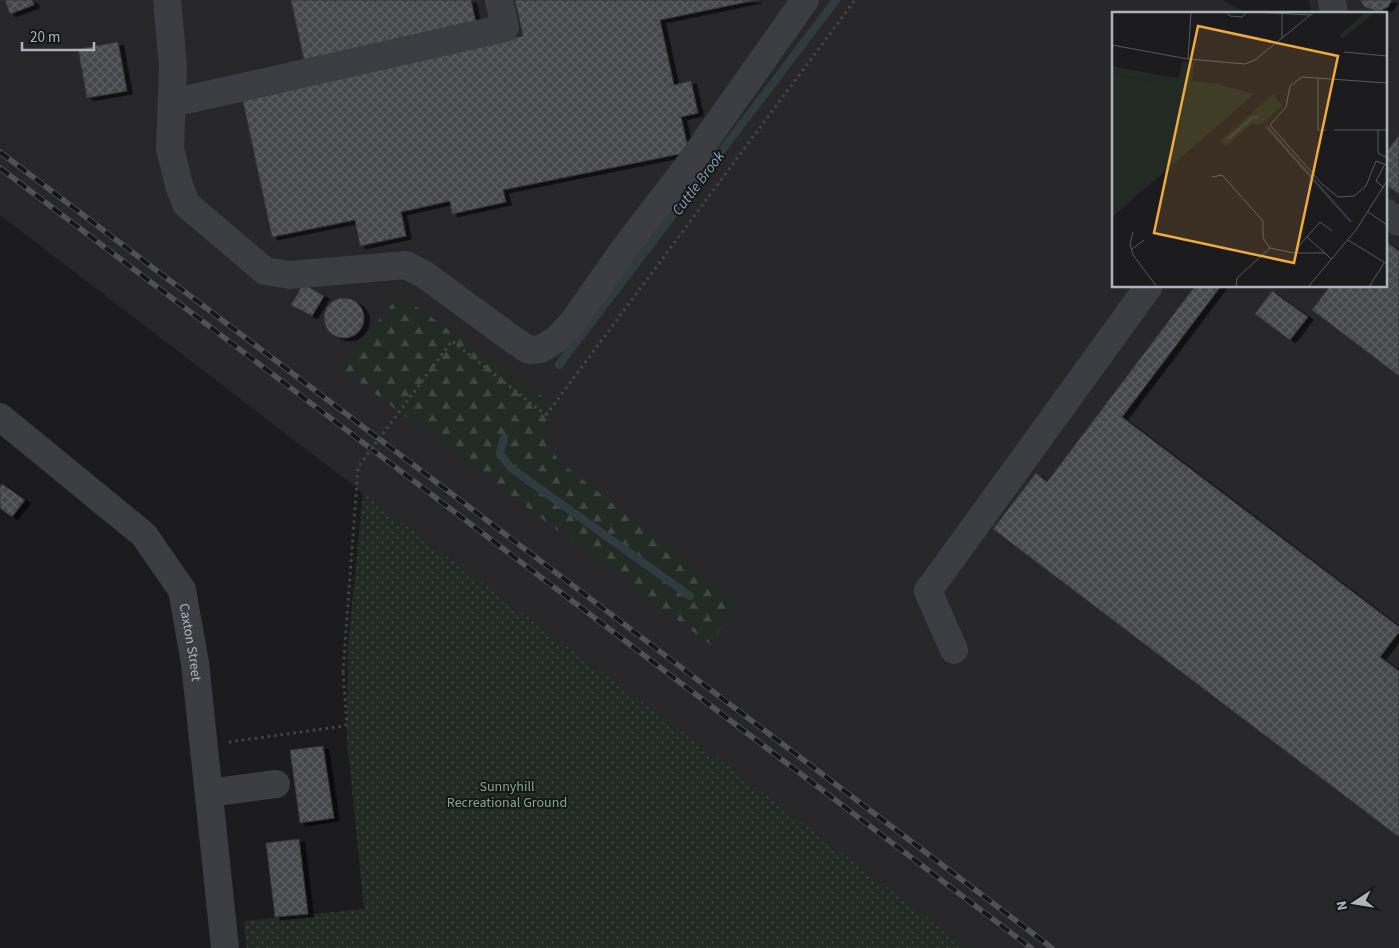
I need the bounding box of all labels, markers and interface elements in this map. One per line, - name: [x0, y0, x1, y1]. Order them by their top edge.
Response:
- inset map: [1112, 12, 1386, 288]
- scale bar: [22, 20, 95, 52]
- text: 20 m: [30, 27, 60, 48]
- water label: Cuttle Brook: [667, 146, 730, 220]
- street label: Caxton Street: [174, 602, 206, 683]
- park label: Sunnyhill Recreational Ground: [447, 777, 567, 813]
- north arrow: [1329, 878, 1379, 928]
- text: N: [1332, 899, 1353, 912]

